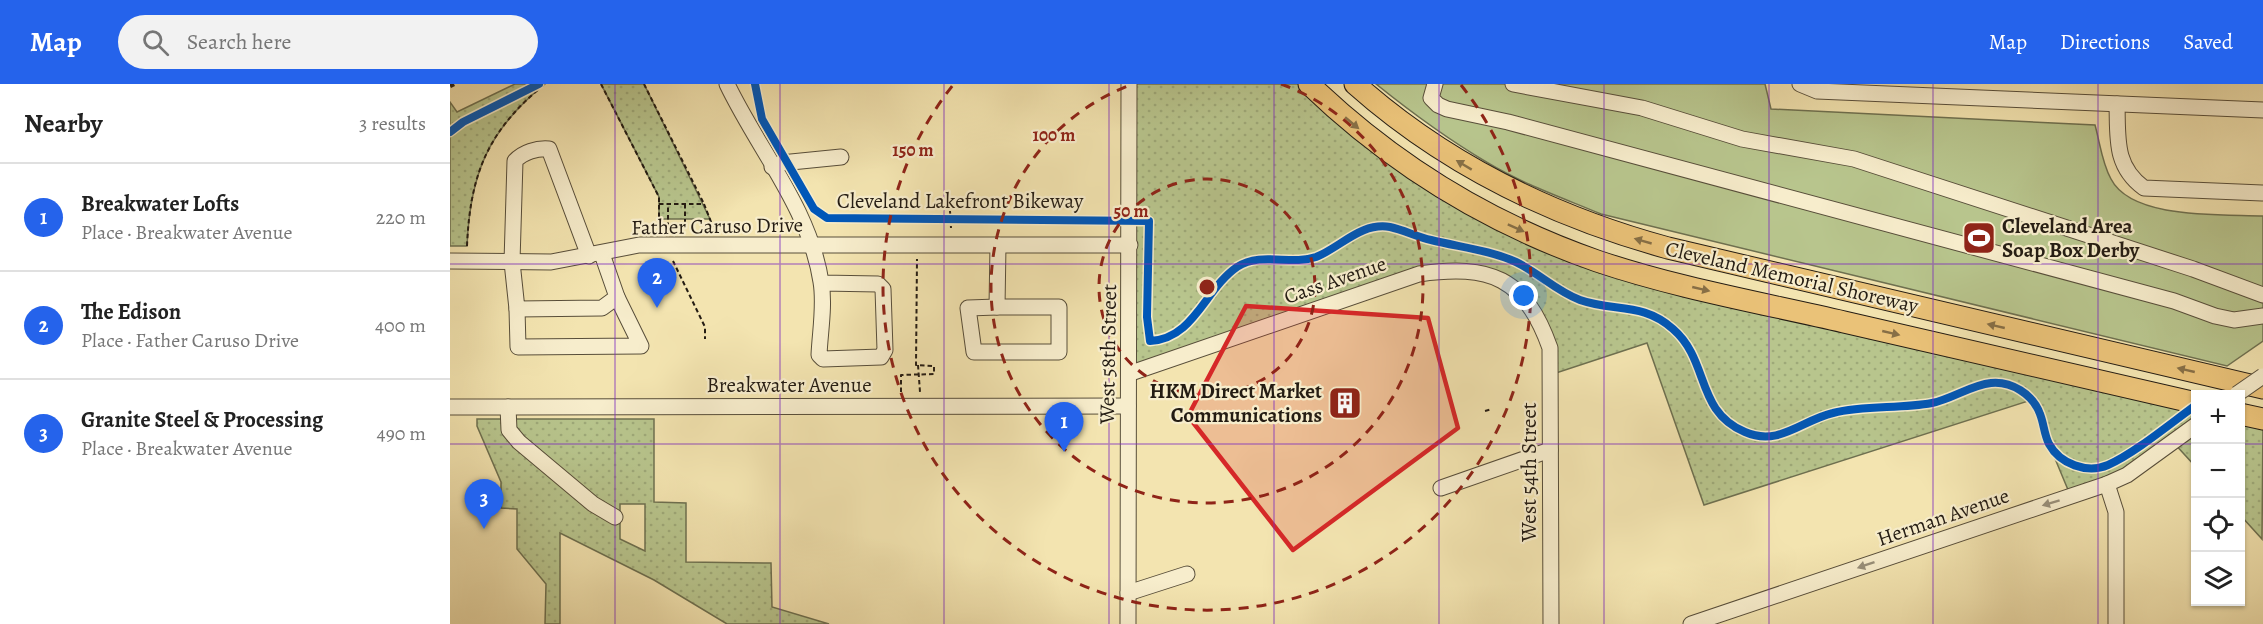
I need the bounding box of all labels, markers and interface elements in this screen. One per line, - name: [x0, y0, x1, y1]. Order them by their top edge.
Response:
- search box: [118, 15, 538, 69]
- text: Map: [30, 23, 82, 61]
- icon: search: [139, 26, 172, 59]
- text: Search here: [187, 27, 291, 57]
- text: Map: [1989, 28, 2027, 56]
- text: Directions: [2060, 28, 2150, 56]
- text: Saved: [2183, 28, 2233, 56]
- text: Nearby: [24, 106, 103, 141]
- text: 3 results: [359, 110, 426, 137]
- one-way arrow: [1344, 117, 1360, 130]
- text: 100 m: [1033, 123, 1075, 147]
- text: 150 m: [892, 138, 934, 162]
- one-way arrow: [1455, 160, 1472, 170]
- street label: Cleveland Lakefront Bikeway: [837, 187, 1084, 215]
- text: Breakwater Lofts: [81, 189, 239, 219]
- text: 50 m: [1114, 199, 1148, 223]
- text: 1: [40, 204, 47, 231]
- text: 220 m: [376, 204, 426, 231]
- street label: Father Caruso Drive: [631, 211, 803, 241]
- place label: Cleveland Area Soap Box Derby: [2002, 212, 2141, 264]
- text: Place · Breakwater Avenue: [81, 219, 293, 246]
- sports icon: Cleveland Area Soap Box Derby: [1961, 220, 1997, 256]
- one-way arrow: [1507, 224, 1525, 233]
- street label: Cleveland Memorial Shoreway: [1663, 234, 1922, 320]
- one-way arrow: [1634, 236, 1652, 245]
- street label: Cass Avenue: [1280, 249, 1390, 311]
- pin: 2: [638, 258, 676, 308]
- centre of rings: [1197, 277, 1217, 297]
- your location: [1509, 281, 1538, 310]
- street label: West 58th Street: [1093, 284, 1123, 425]
- one-way arrow: [1692, 284, 1710, 294]
- text: The Edison: [81, 297, 181, 327]
- text: 2: [39, 312, 48, 339]
- text: 400 m: [375, 312, 426, 339]
- one-way arrow: [1987, 320, 2005, 330]
- text: Place · Father Caruso Drive: [81, 327, 299, 354]
- one-way arrow: [1882, 328, 1900, 338]
- one-way arrow: [2176, 365, 2195, 375]
- street label: Breakwater Avenue: [706, 371, 872, 399]
- place label: HKM Direct Market Communications: [1150, 377, 1322, 429]
- building icon: HKM Direct Market Communications: [1327, 385, 1363, 421]
- map controls: [2191, 390, 2245, 606]
- button: +: [2191, 390, 2245, 444]
- pin: 1: [1044, 402, 1084, 452]
- street label: West 54th Street: [1515, 402, 1543, 543]
- text: Granite Steel & Processing: [81, 405, 323, 435]
- text: 3: [39, 420, 48, 447]
- text: 490 m: [377, 420, 426, 447]
- text: Place · Breakwater Avenue: [81, 435, 293, 462]
- button: −: [2191, 444, 2245, 498]
- pin: 3: [465, 480, 504, 529]
- street label: Herman Avenue: [1873, 481, 2013, 553]
- button: locate: [2191, 498, 2245, 552]
- one-way arrow: [2042, 499, 2060, 508]
- button: layers: [2191, 552, 2245, 606]
- one-way arrow: [1857, 561, 1875, 570]

